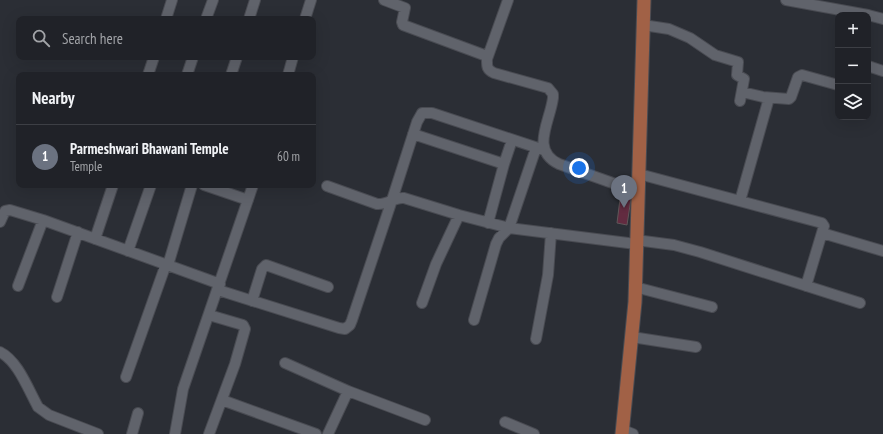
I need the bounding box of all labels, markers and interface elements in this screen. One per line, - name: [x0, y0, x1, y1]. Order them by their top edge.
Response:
- map controls: [835, 12, 871, 120]
- button: +: [835, 12, 871, 48]
- search box: [16, 16, 316, 60]
- icon: search: [30, 27, 52, 49]
- text: Search here: [62, 29, 123, 48]
- button: −: [835, 48, 871, 84]
- button: layers: [835, 84, 871, 120]
- text: Nearby: [32, 87, 75, 109]
- text: Parmeshwari Bhawani Temple: [70, 139, 229, 158]
- text: 1: [42, 148, 48, 165]
- text: 60 m: [277, 148, 300, 165]
- text: Temple: [70, 158, 102, 175]
- your location: [569, 158, 589, 178]
- pin: 1: [611, 175, 637, 208]

